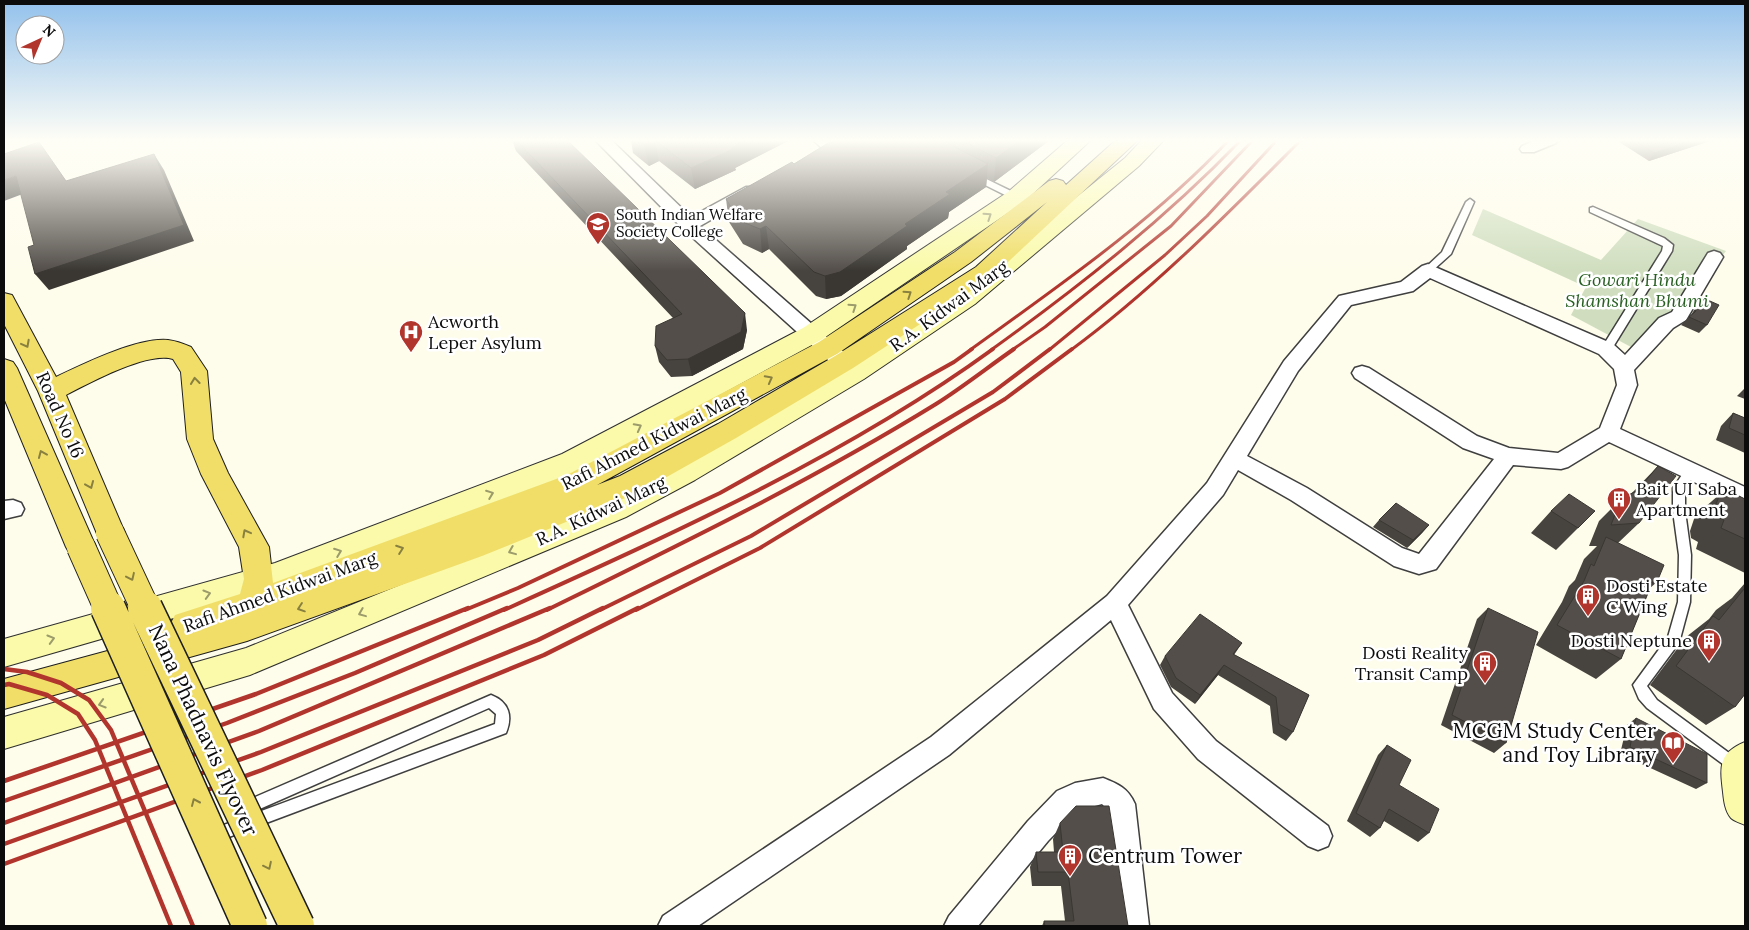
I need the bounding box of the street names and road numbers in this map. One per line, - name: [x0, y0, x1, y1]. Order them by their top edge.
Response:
- street label: R.A. Kidwai Marg: [885, 254, 1014, 356]
- street label: Road No 16: [31, 368, 90, 462]
- street label: Rafi Ahmed Kidwai Marg: [557, 381, 751, 495]
- street label: R.A. Kidwai Marg: [532, 470, 671, 551]
- street label: Rafi Ahmed Kidwai Marg: [180, 545, 381, 637]
- street label: Nana Phadnavis Flyover: [142, 620, 264, 840]

